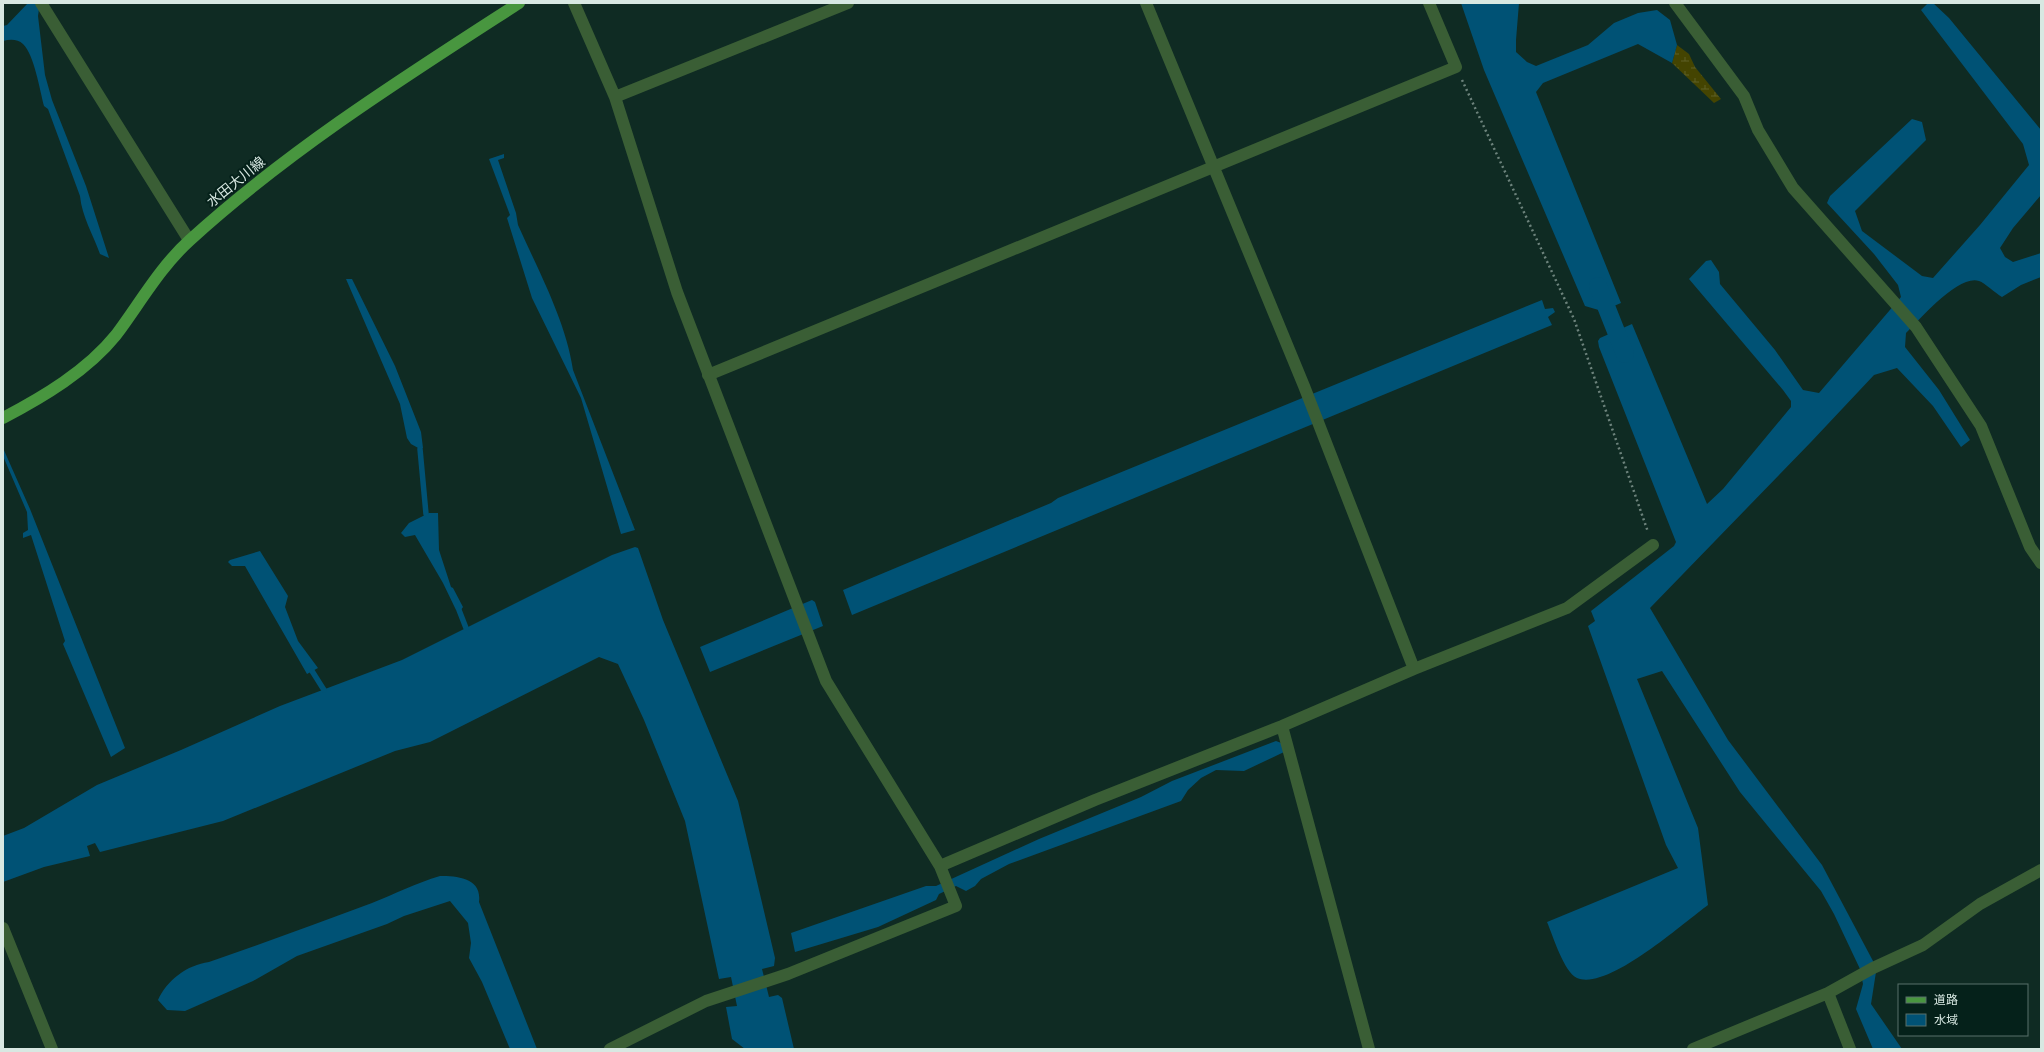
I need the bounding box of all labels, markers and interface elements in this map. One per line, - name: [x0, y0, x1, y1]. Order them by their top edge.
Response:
- street label: 水田大川線: [202, 152, 270, 212]
- legend: [1898, 984, 2028, 1036]
- text: 道路: [1934, 991, 1958, 1010]
- text: 水域: [1934, 1011, 1958, 1030]

